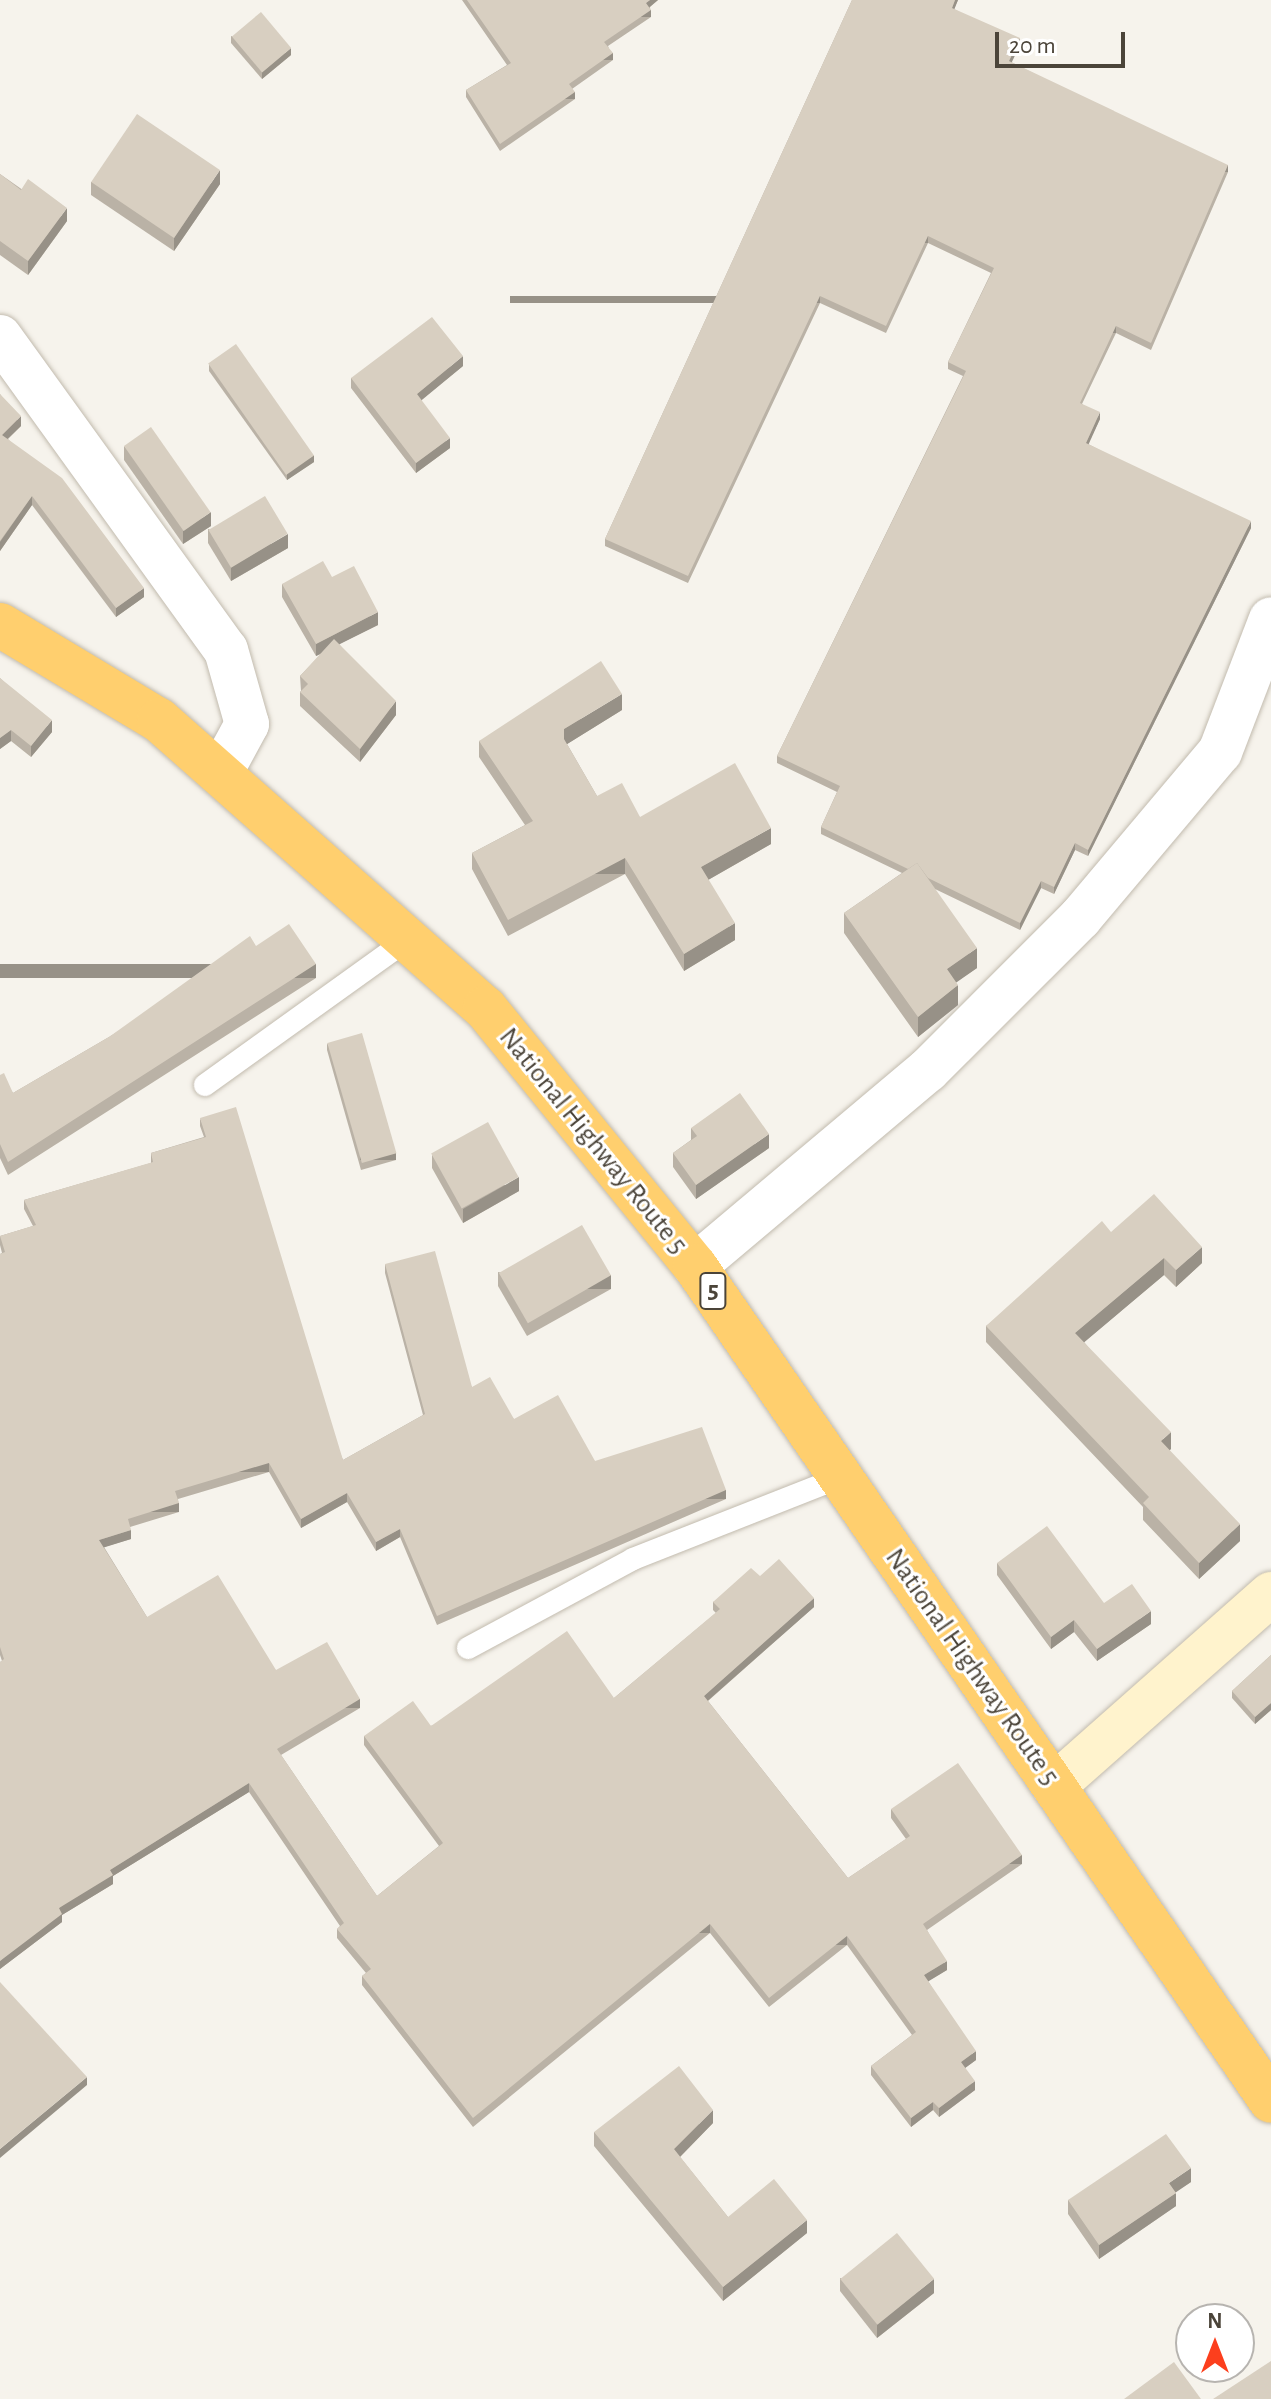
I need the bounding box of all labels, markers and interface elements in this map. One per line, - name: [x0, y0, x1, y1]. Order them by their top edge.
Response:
- scale bar: [999, 16, 1129, 66]
- text: 20 m: [1009, 34, 1056, 58]
- street label: National Highway Route 5: [491, 1021, 695, 1261]
- road number: 5: [699, 1269, 727, 1313]
- street label: National Highway Route 5: [878, 1542, 1066, 1792]
- north arrow: [1175, 2303, 1255, 2383]
- text: N: [1207, 2310, 1223, 2332]

